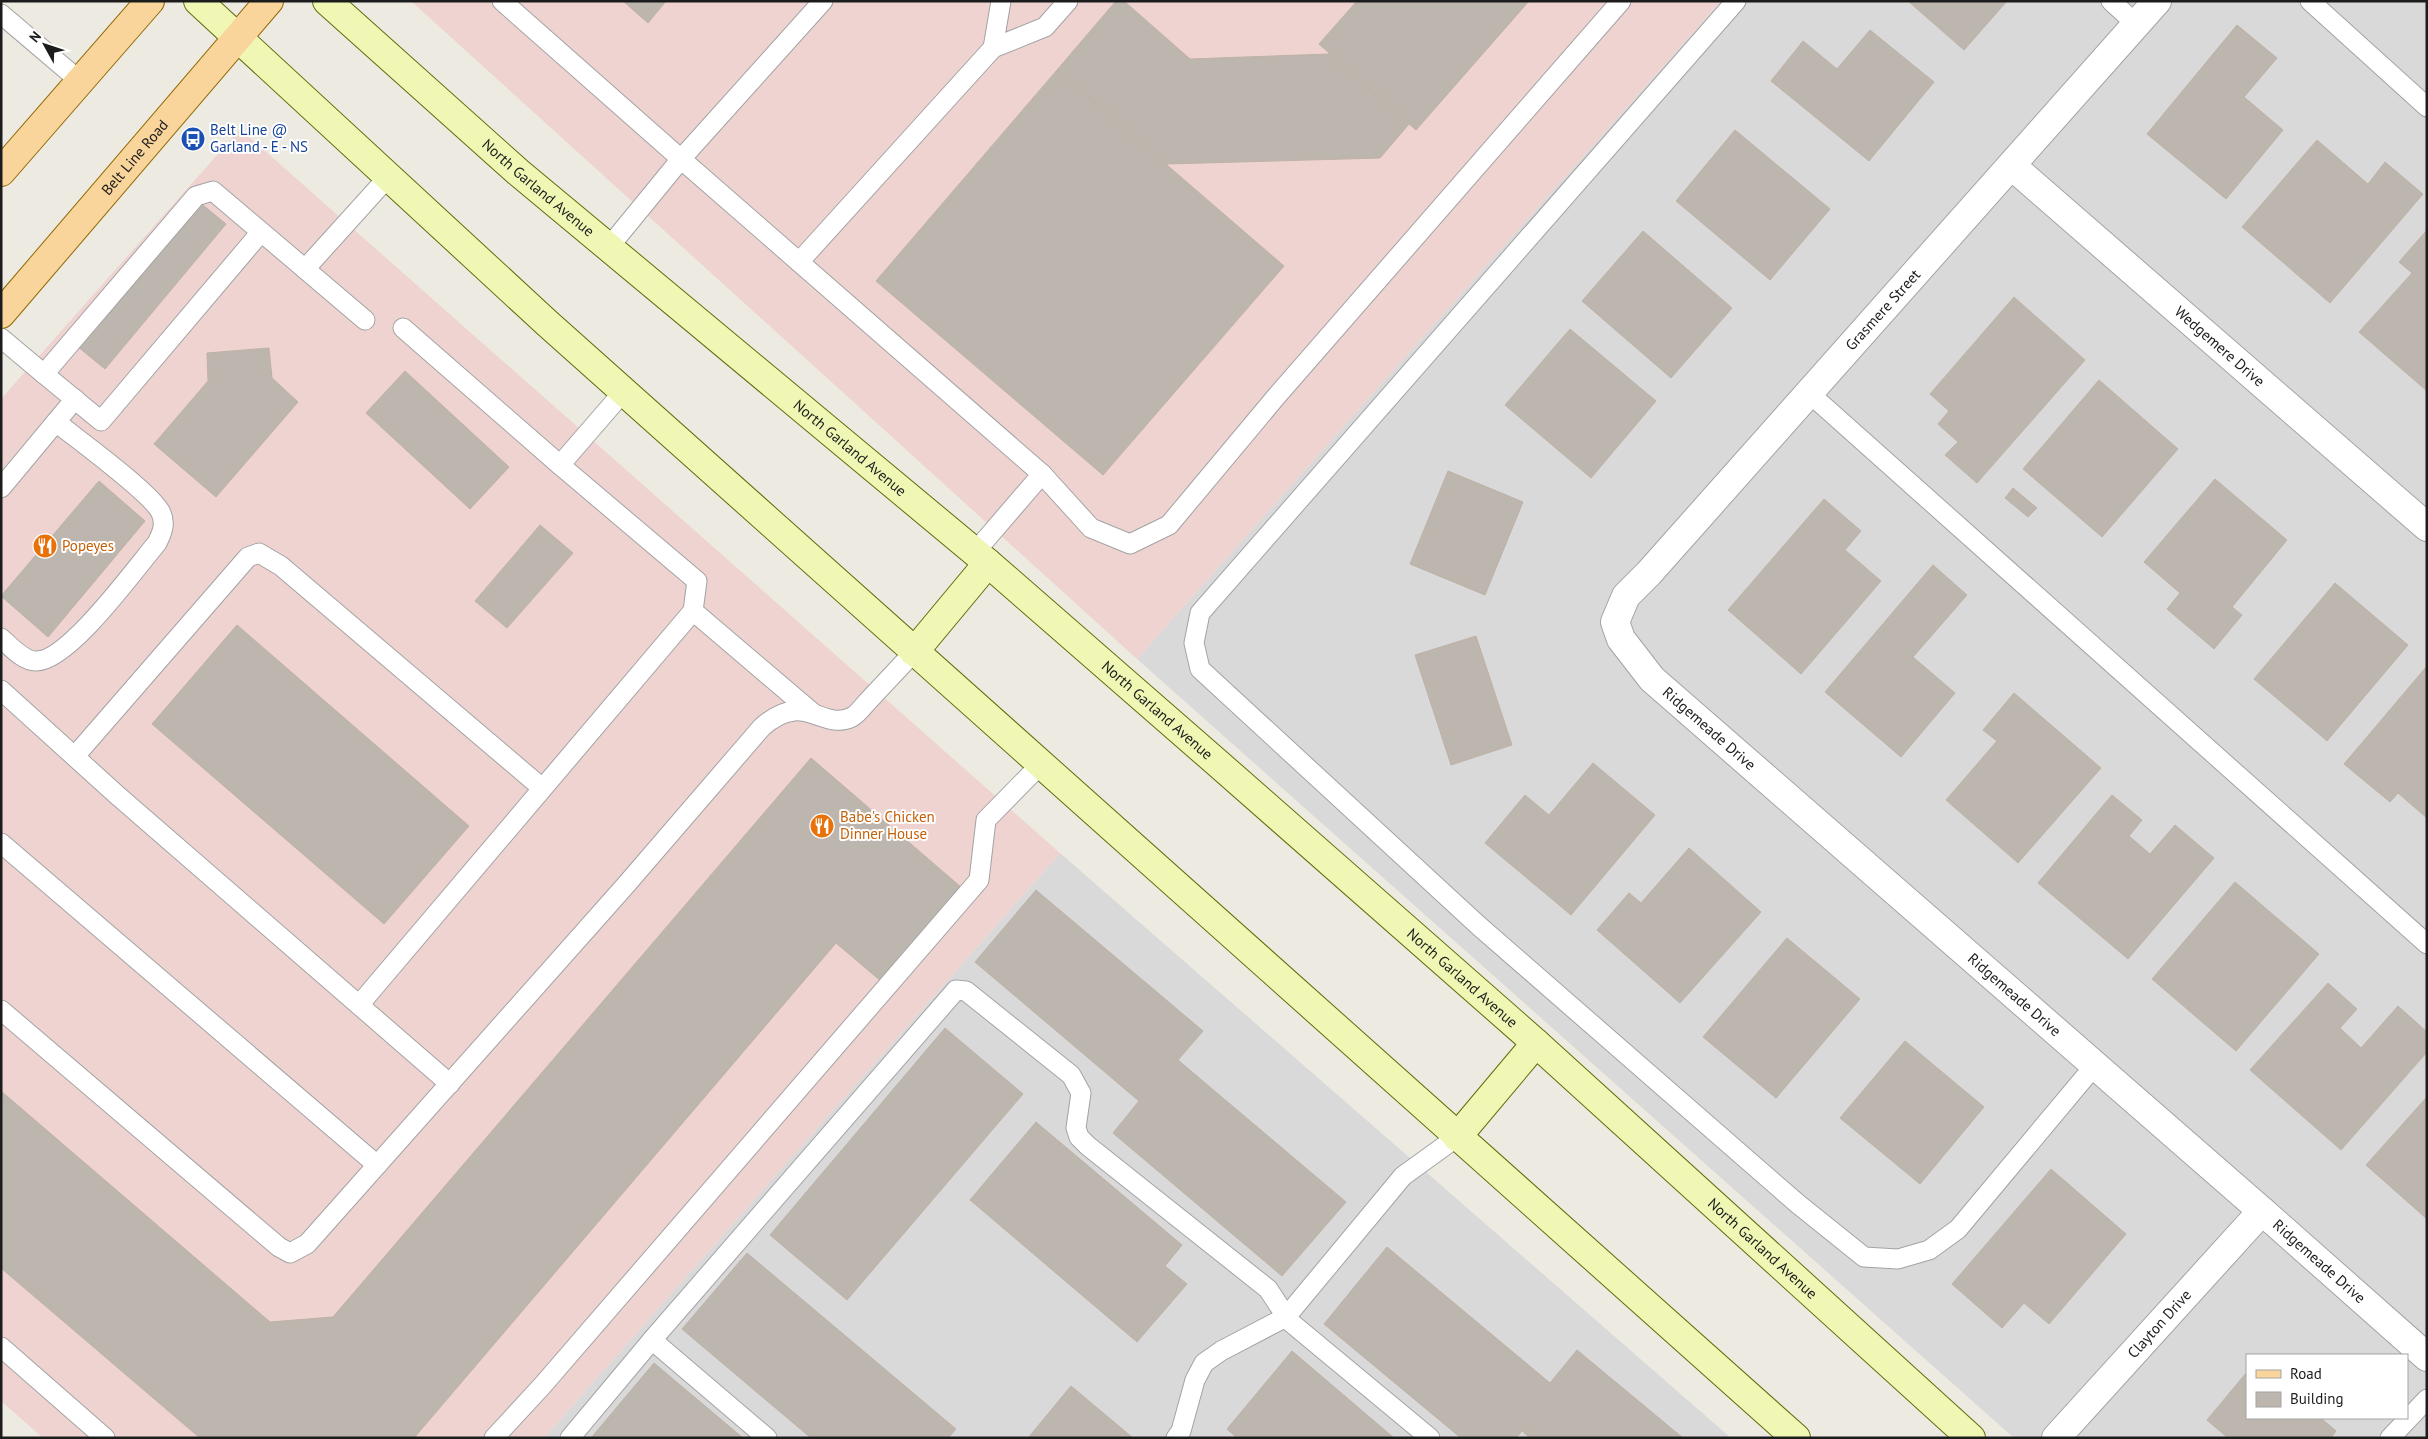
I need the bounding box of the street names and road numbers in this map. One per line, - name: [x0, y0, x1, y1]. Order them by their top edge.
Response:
- street label: Belt Line Road: [97, 116, 172, 199]
- street label: North Garland Avenue: [478, 134, 598, 241]
- street label: Grasmere Street: [1841, 265, 1924, 354]
- street label: Wedgemere Drive: [2171, 302, 2269, 390]
- street label: North Garland Avenue: [790, 395, 911, 500]
- street label: North Garland Avenue: [1098, 656, 1217, 764]
- street label: Ridgemeade Drive: [1659, 683, 1760, 774]
- street label: North Garland Avenue: [1403, 924, 1522, 1032]
- street label: Ridgemeade Drive: [1964, 949, 2065, 1040]
- street label: North Garland Avenue: [1704, 1194, 1821, 1303]
- street label: Ridgemeade Drive: [2269, 1215, 2370, 1307]
- street label: Clayton Drive: [2123, 1285, 2195, 1362]

